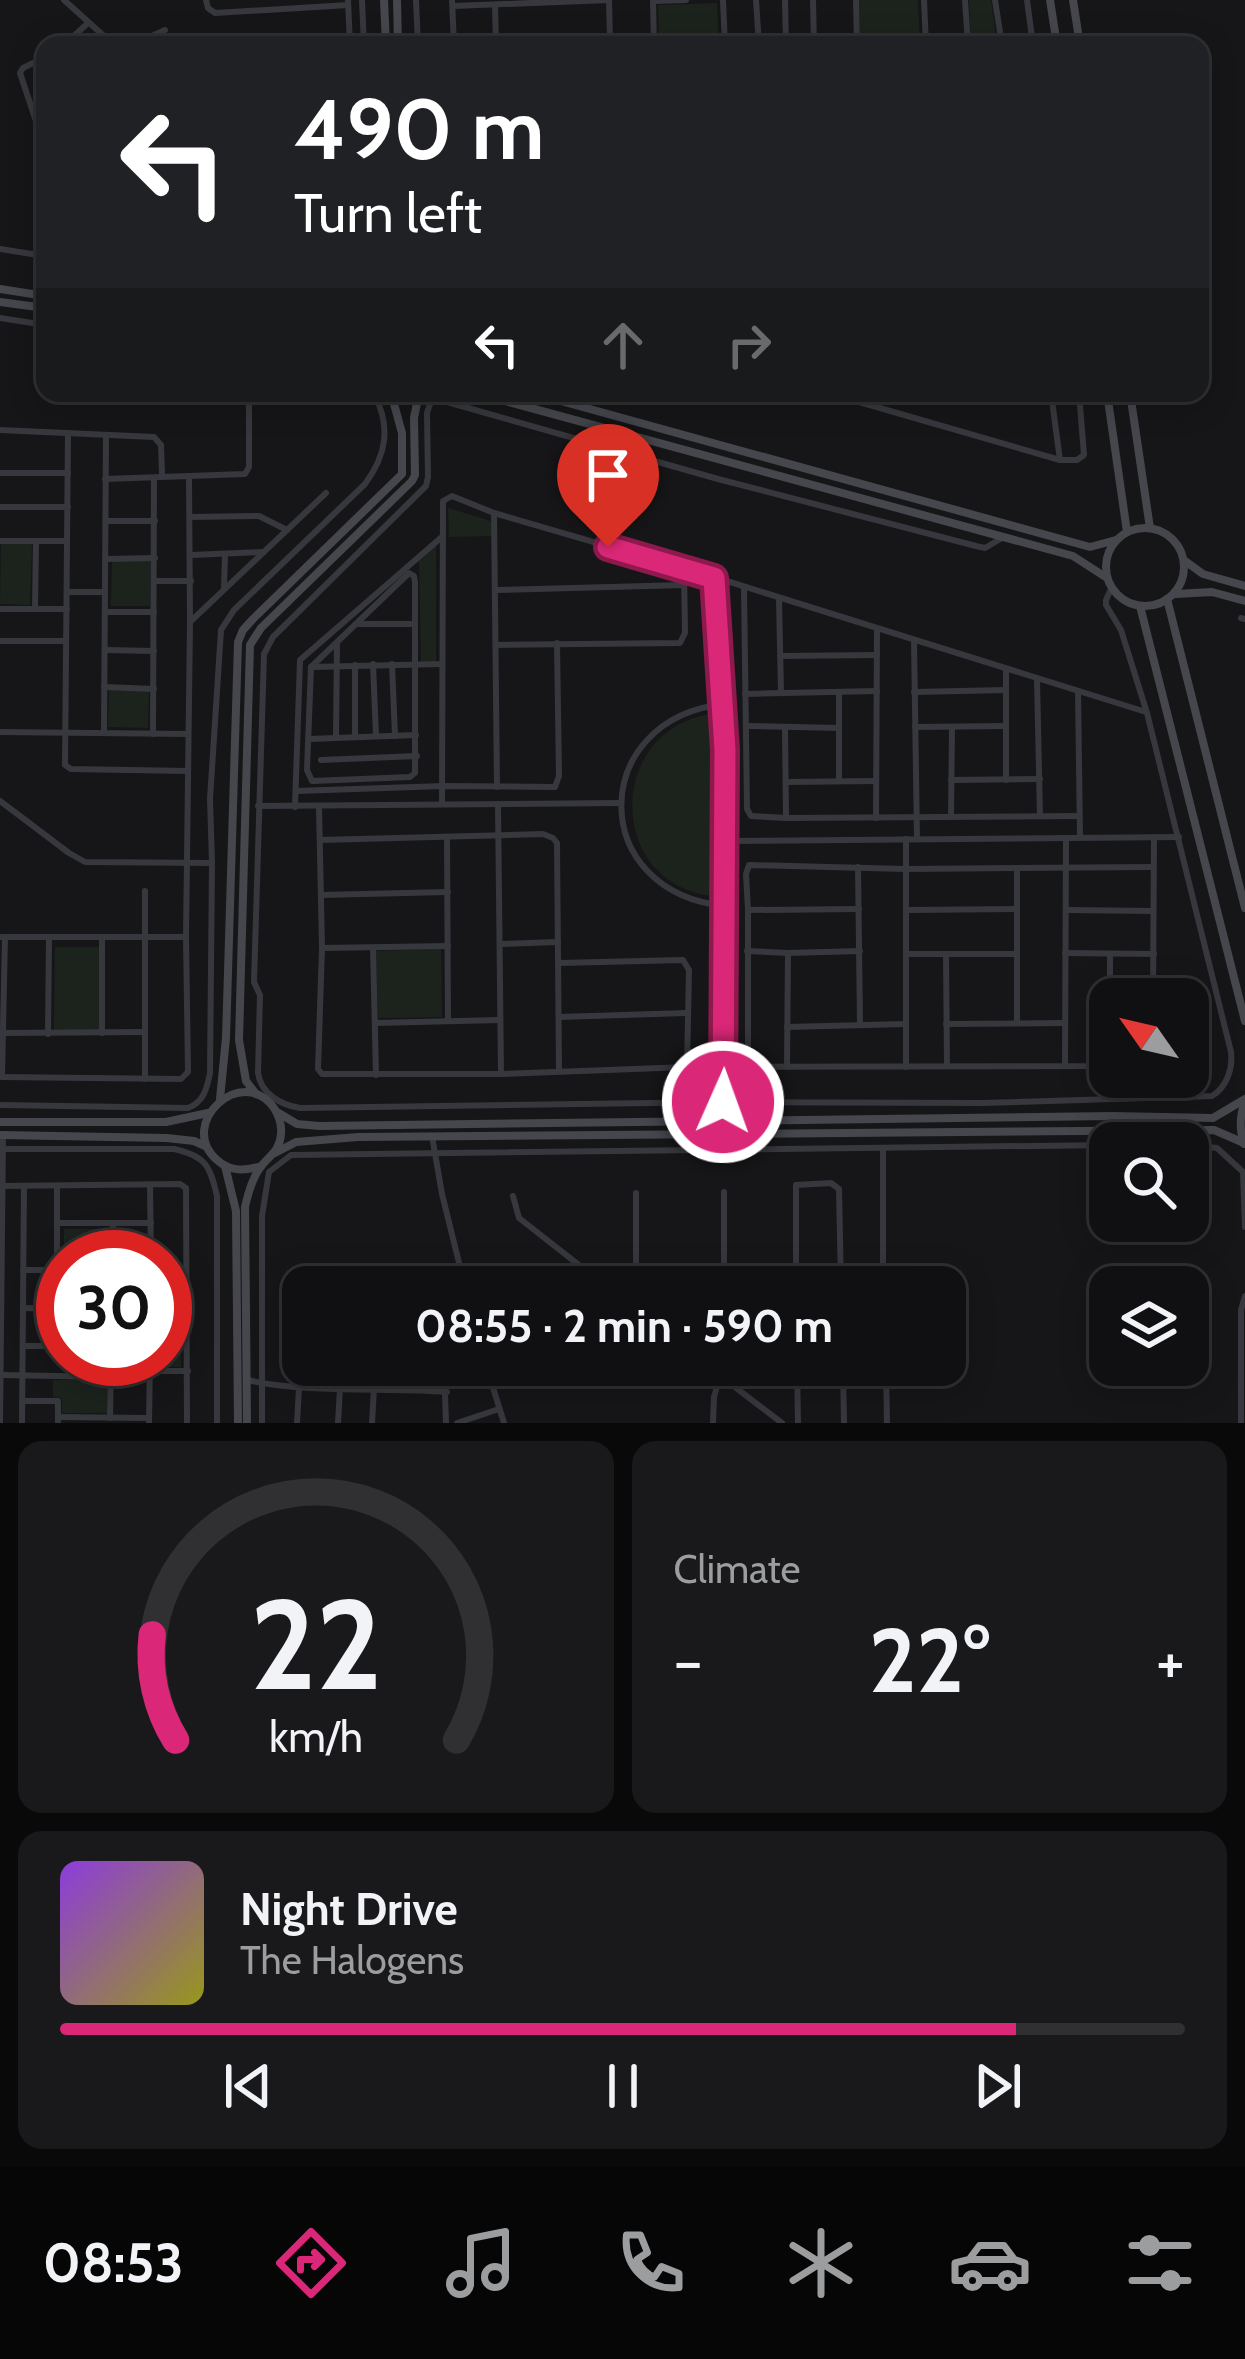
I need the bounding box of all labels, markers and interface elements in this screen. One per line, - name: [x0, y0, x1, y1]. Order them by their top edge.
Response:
- text: 490 m: [294, 78, 545, 180]
- icon: left: [96, 84, 252, 240]
- text: Turn left: [294, 180, 482, 246]
- icon: left: [464, 312, 530, 378]
- icon: ahead: [590, 312, 656, 378]
- icon: right: [716, 312, 782, 378]
- pin: [557, 424, 659, 547]
- icon: arrive: [575, 442, 641, 508]
- north arrow: [1089, 978, 1209, 1098]
- map controls: [1089, 978, 1209, 1386]
- position arrow: [660, 1039, 786, 1165]
- button: search: [1089, 1122, 1209, 1242]
- speed limit sign: 30: [36, 1230, 192, 1386]
- button: layers: [1089, 1266, 1209, 1386]
- text: 08:55 · 2 min · 590 m: [415, 1299, 833, 1353]
- text: Climate: [674, 1545, 800, 1593]
- text: 22: [250, 1569, 382, 1720]
- text: 22°: [869, 1605, 990, 1715]
- text: −: [674, 1620, 703, 1701]
- text: +: [1156, 1620, 1185, 1701]
- text: km/h: [269, 1711, 363, 1763]
- text: Night Drive: [240, 1882, 458, 1936]
- text: The Halogens: [240, 1936, 464, 1984]
- icon: previous: [215, 2053, 281, 2119]
- icon: pause: [590, 2053, 656, 2119]
- icon: next: [965, 2053, 1031, 2119]
- icon: directions: [269, 2221, 353, 2305]
- icon: music: [439, 2221, 523, 2305]
- icon: phone: [609, 2221, 693, 2305]
- icon: climate: [779, 2221, 863, 2305]
- icon: car: [948, 2221, 1032, 2305]
- icon: filters: [1118, 2221, 1202, 2305]
- text: 08:53: [43, 2230, 184, 2296]

